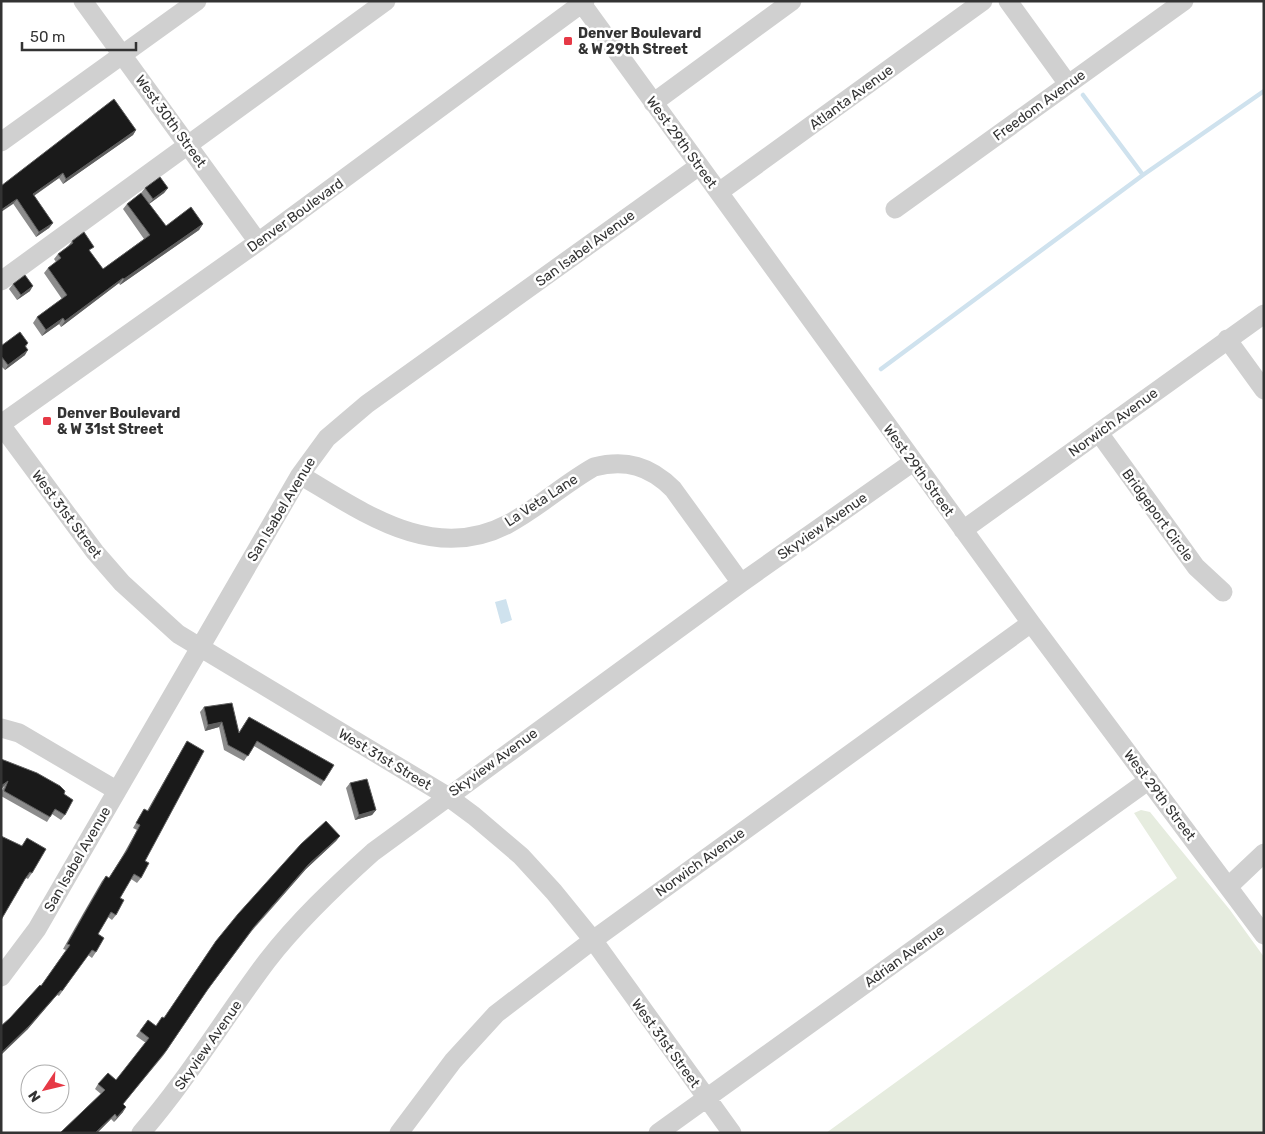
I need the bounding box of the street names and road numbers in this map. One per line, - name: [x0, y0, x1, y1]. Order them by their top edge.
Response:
- street label: Atlanta Avenue: [806, 61, 897, 133]
- street label: Freedom Avenue: [990, 66, 1089, 145]
- street label: West 30th Street: [131, 72, 210, 171]
- street label: West 29th Street: [643, 93, 721, 192]
- street label: Denver Boulevard: [244, 175, 347, 256]
- street label: San Isabel Avenue: [532, 207, 638, 290]
- street label: Norwich Avenue: [1065, 384, 1161, 460]
- street label: West 29th Street: [880, 421, 958, 520]
- street label: San Isabel Avenue: [244, 454, 319, 565]
- street label: Bridgeport Circle: [1118, 466, 1197, 565]
- street label: West 31st Street: [28, 467, 105, 562]
- street label: La Veta Lane: [502, 470, 581, 530]
- street label: Skyview Avenue: [774, 489, 870, 564]
- street label: Skyview Avenue: [446, 724, 541, 800]
- street label: West 31st Street: [335, 725, 435, 794]
- street label: West 29th Street: [1120, 747, 1200, 844]
- street label: San Isabel Avenue: [40, 803, 115, 915]
- street label: Norwich Avenue: [652, 824, 748, 900]
- street label: Adrian Avenue: [861, 922, 948, 991]
- street label: West 31st Street: [628, 996, 704, 1091]
- street label: Skyview Avenue: [171, 997, 246, 1093]

